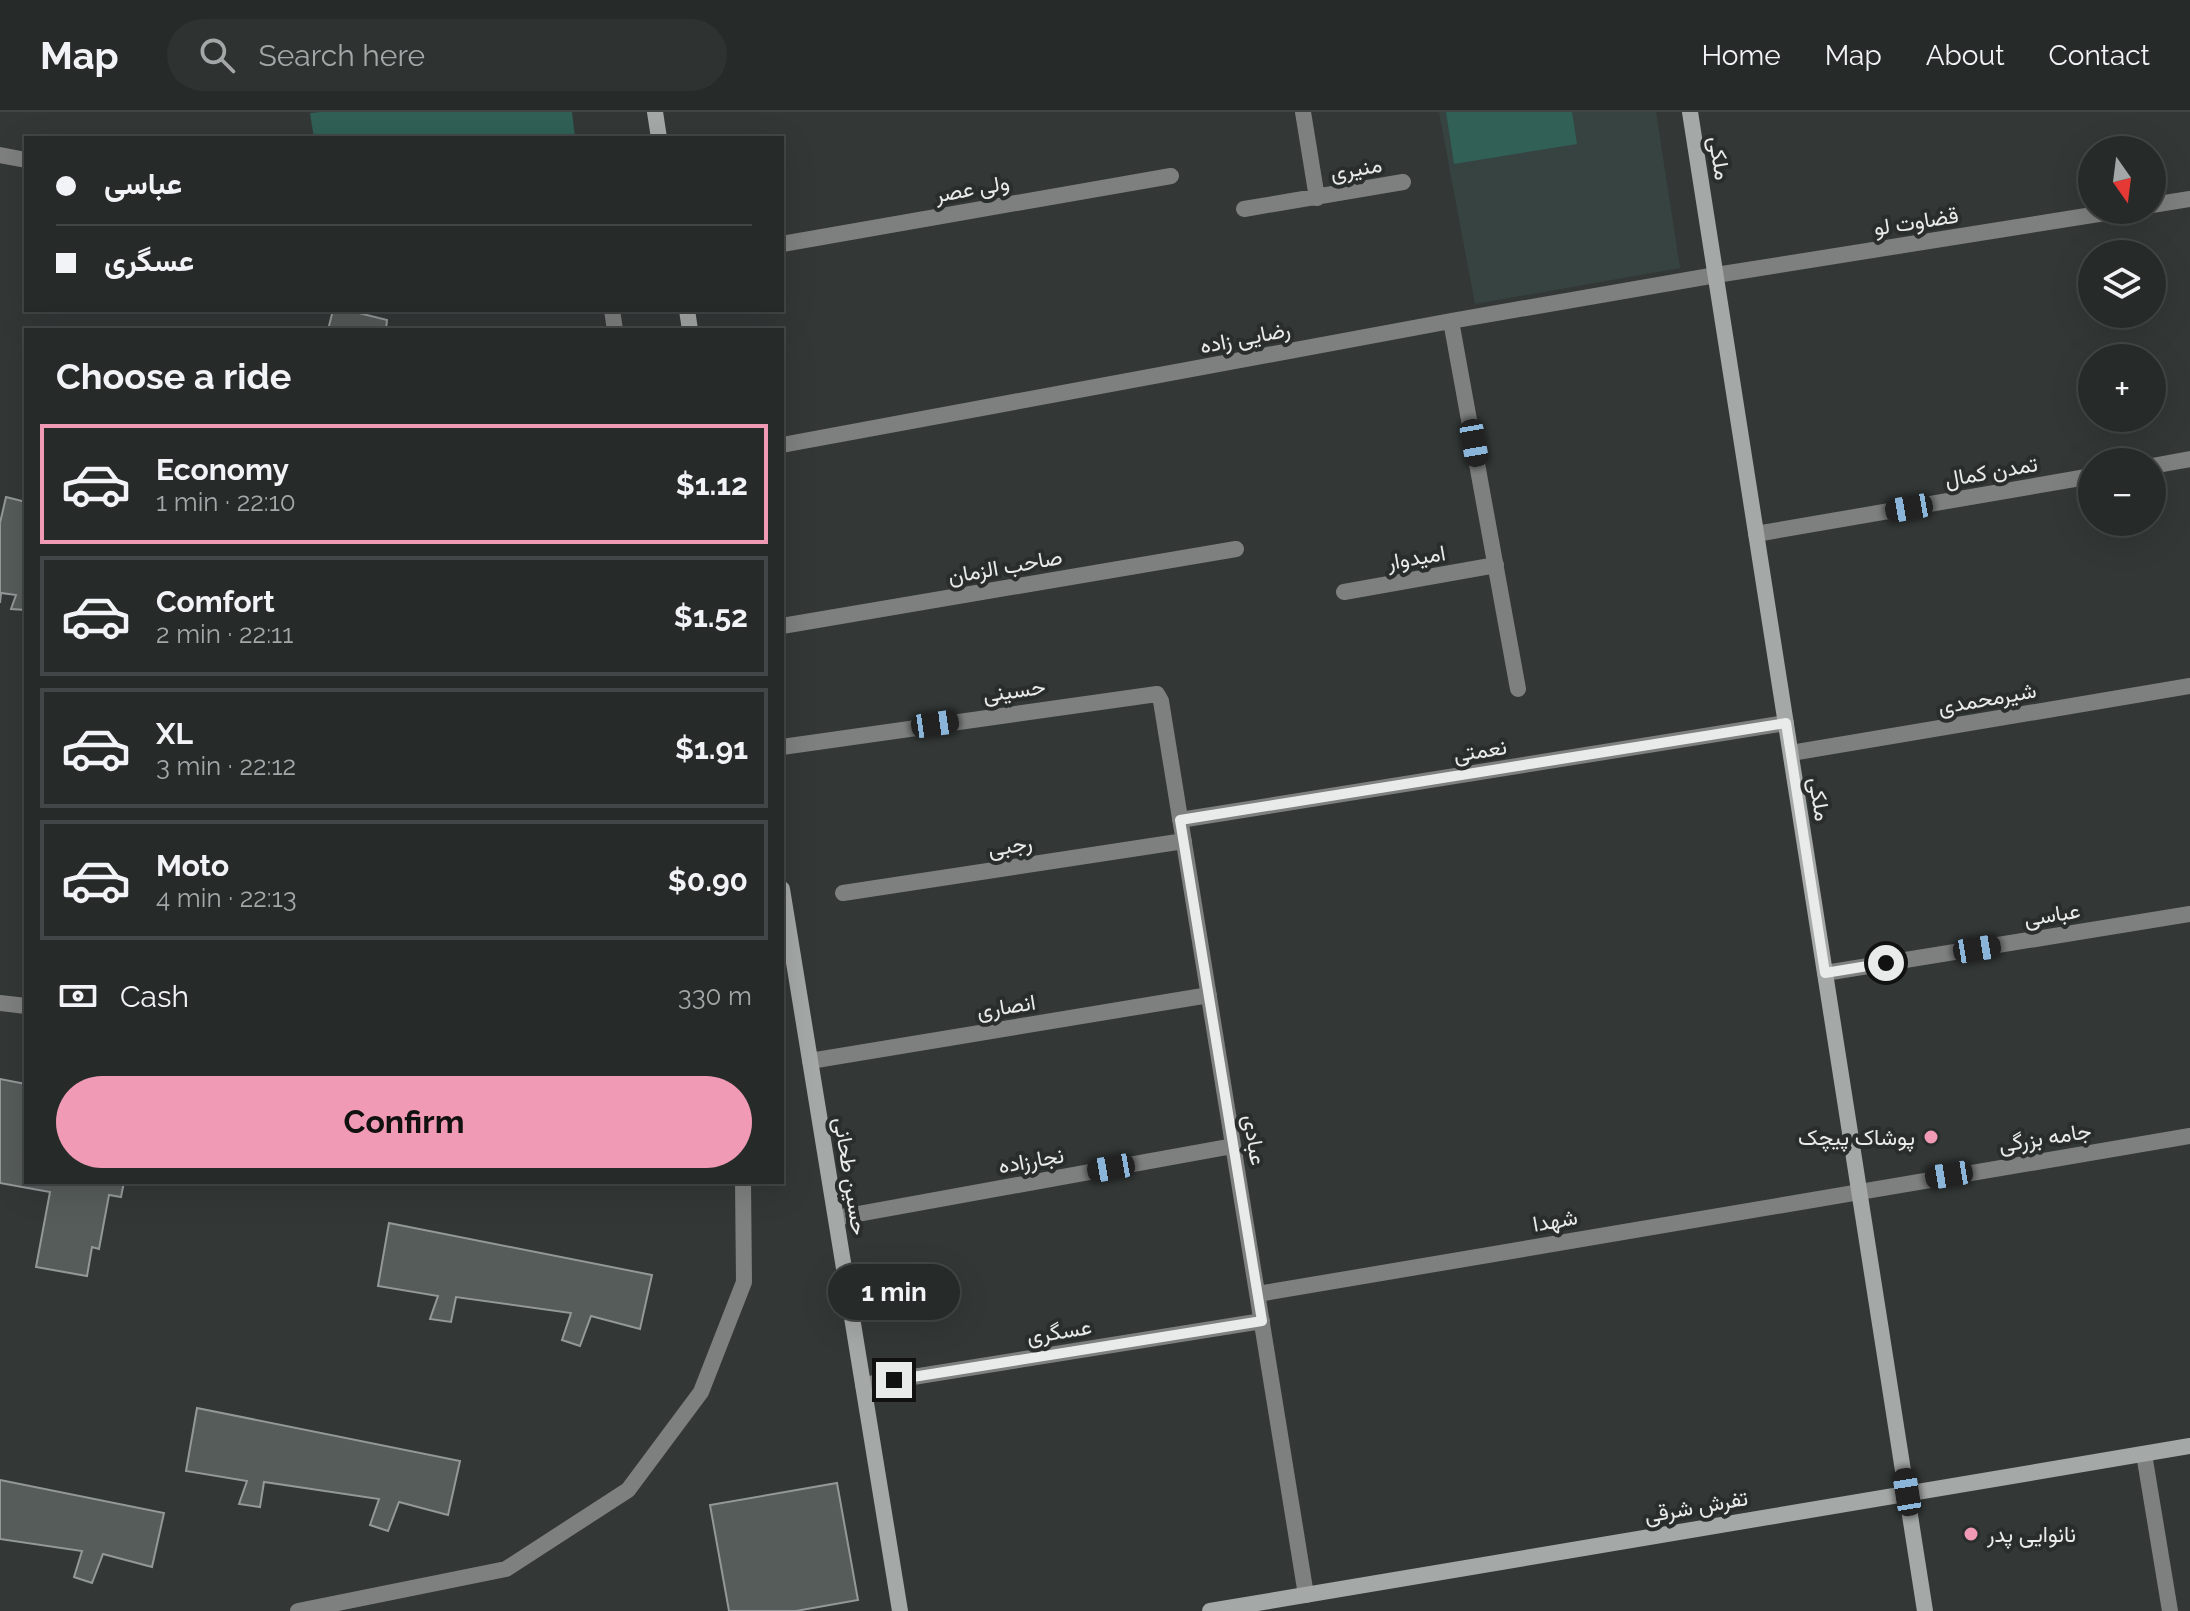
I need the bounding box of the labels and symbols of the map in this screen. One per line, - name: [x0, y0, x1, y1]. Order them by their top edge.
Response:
- street label: ملکی: [1703, 134, 1736, 182]
- north arrow: [2078, 136, 2166, 224]
- street label: منیری: [1328, 151, 1384, 186]
- street label: ولی عصر: [932, 169, 1011, 208]
- street label: قضاوت لو: [1872, 201, 1960, 242]
- street label: رضایی زاده: [1198, 315, 1293, 359]
- car: [1458, 417, 1490, 469]
- street label: تمدن کمال: [1943, 450, 2040, 492]
- car: [1883, 492, 1935, 524]
- street label: امیدوار: [1384, 539, 1447, 576]
- street label: صاحب الزمان: [946, 543, 1064, 590]
- street label: حسینی: [981, 673, 1047, 708]
- street label: شیرمحمدی: [1936, 677, 2038, 720]
- car: [910, 709, 960, 739]
- street label: نعمتی: [1451, 733, 1509, 768]
- street label: ملکی: [1803, 775, 1836, 823]
- street label: رجبی: [986, 829, 1034, 862]
- street label: عباسی: [2022, 897, 2082, 932]
- car: [1951, 933, 2003, 965]
- route start: [1868, 945, 1904, 981]
- street label: انصاری: [975, 989, 1037, 1024]
- street label: عبادی: [1237, 1113, 1272, 1167]
- street label: حسین طحانی: [828, 1115, 873, 1237]
- street label: جامه بزرگی: [1997, 1117, 2093, 1158]
- place label: پوشاک پیچک: [1798, 1124, 1915, 1152]
- marker: پوشاک پیچک: [1922, 1128, 1940, 1146]
- street label: نجارزاده: [996, 1141, 1066, 1180]
- car: [1085, 1152, 1137, 1184]
- car: [1923, 1159, 1975, 1191]
- street label: شهدا: [1531, 1203, 1580, 1238]
- callout: 1 min: [828, 1264, 960, 1320]
- street label: عسگری: [1025, 1313, 1093, 1350]
- route end: [876, 1362, 912, 1398]
- car: [1891, 1466, 1923, 1518]
- street label: تفرش شرقی: [1642, 1484, 1750, 1529]
- place label: نانوایی پدر: [1986, 1521, 2076, 1549]
- marker: نانوایی پدر: [1962, 1525, 1980, 1543]

